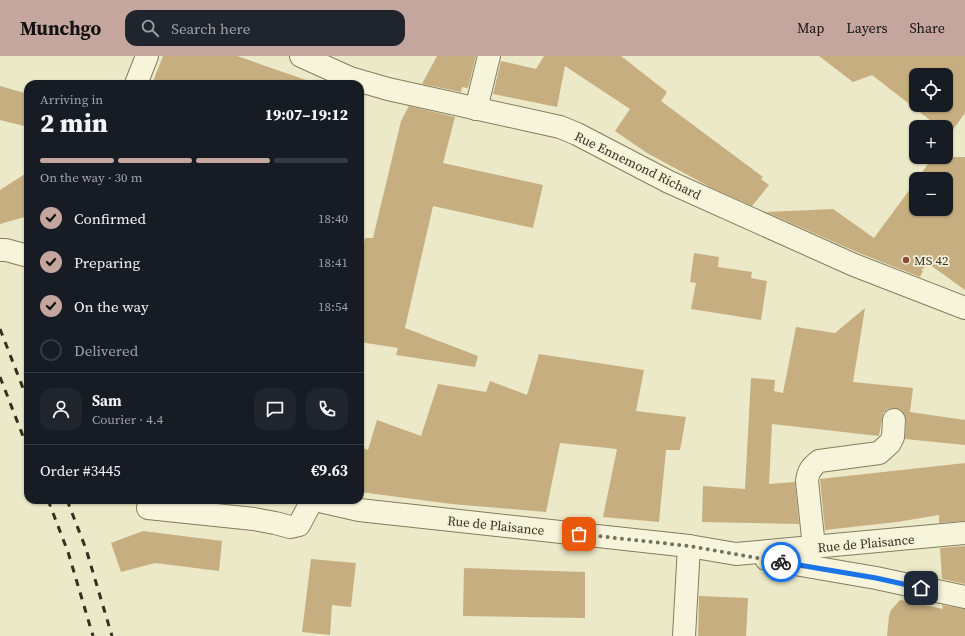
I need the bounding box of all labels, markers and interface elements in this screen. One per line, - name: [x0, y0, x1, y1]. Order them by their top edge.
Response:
- search box: [125, 10, 405, 46]
- text: Munchgo: [20, 15, 101, 41]
- icon: search: [139, 17, 161, 39]
- text: Search here: [171, 18, 250, 39]
- text: Map: [797, 18, 824, 38]
- text: Layers: [846, 18, 888, 38]
- text: Share: [910, 18, 945, 38]
- map controls: [909, 68, 953, 216]
- button: locate: [909, 68, 953, 112]
- text: Arriving in: [40, 91, 103, 108]
- text: 19:07–19:12: [265, 104, 348, 125]
- text: 2 min: [40, 105, 108, 141]
- button: +: [909, 120, 953, 164]
- street label: Rue Ennemond Richard: [572, 127, 704, 204]
- text: On the way · 30 m: [40, 169, 142, 186]
- button: −: [909, 172, 953, 216]
- icon: check: [40, 207, 62, 229]
- text: Confirmed: [74, 208, 146, 229]
- text: 18:40: [318, 210, 348, 227]
- icon: check: [40, 251, 62, 273]
- text: Preparing: [74, 252, 140, 273]
- place label: MS 42: [914, 252, 948, 269]
- text: 18:41: [318, 254, 348, 271]
- marker: MS 42: [901, 255, 911, 265]
- icon: check: [40, 295, 62, 317]
- text: On the way: [74, 296, 149, 317]
- text: 18:54: [318, 298, 348, 315]
- text: Delivered: [74, 340, 138, 361]
- button: person: [40, 388, 82, 430]
- button: chat: [254, 388, 296, 430]
- button: phone: [306, 388, 348, 430]
- text: Sam: [92, 390, 122, 411]
- text: Courier · 4.4: [92, 411, 163, 428]
- text: Order #3445: [40, 460, 121, 481]
- text: €9.63: [311, 460, 348, 481]
- street label: Rue de Plaisance: [447, 512, 546, 539]
- pin: [562, 517, 596, 551]
- icon: bag: [568, 523, 590, 545]
- street label: Rue de Plaisance: [817, 531, 916, 556]
- courier: [761, 542, 801, 582]
- icon: bike: [770, 551, 792, 573]
- pin: [904, 571, 938, 605]
- icon: home: [910, 577, 932, 599]

